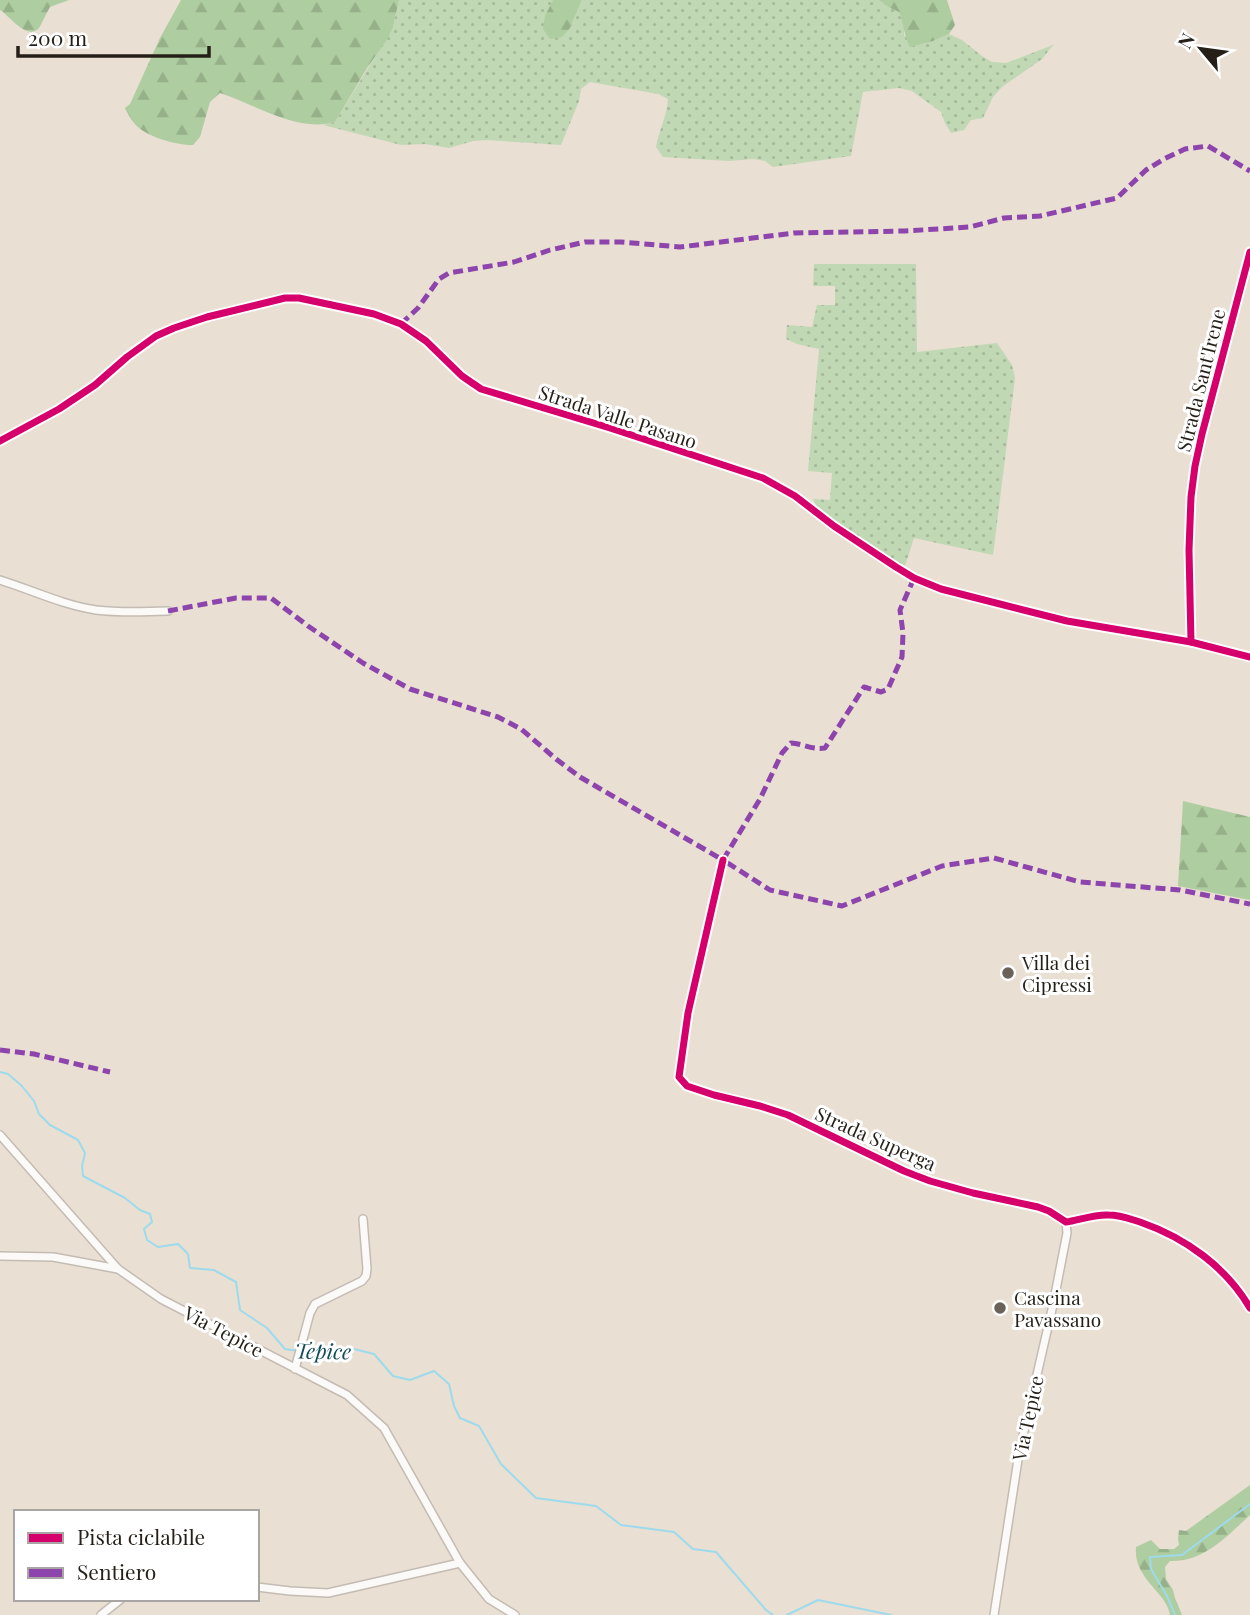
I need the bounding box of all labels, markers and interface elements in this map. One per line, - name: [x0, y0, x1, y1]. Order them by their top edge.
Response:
- scale bar: [18, 14, 208, 58]
- north arrow: [1166, 14, 1236, 84]
- text: 200 m: [28, 23, 87, 51]
- text: N: [1171, 28, 1200, 53]
- street label: Strada Sant'Irene: [1170, 306, 1230, 454]
- street label: Strada Valle Pasano: [536, 378, 700, 454]
- place label: Villa dei Cipressi: [1021, 949, 1092, 997]
- marker: Villa dei Cipressi: [1000, 965, 1016, 981]
- street label: Strada Superga: [812, 1100, 941, 1176]
- place label: Cascina Pavassano: [1014, 1284, 1101, 1332]
- street label: Via Tepice: [179, 1299, 268, 1363]
- marker: Cascina Pavassano: [992, 1300, 1008, 1316]
- water label: Tepice: [295, 1336, 351, 1364]
- street label: Via Tepice: [1005, 1373, 1049, 1464]
- legend: [14, 1510, 259, 1601]
- text: Pista ciclabile: [77, 1522, 205, 1550]
- text: Sentiero: [77, 1557, 156, 1585]

